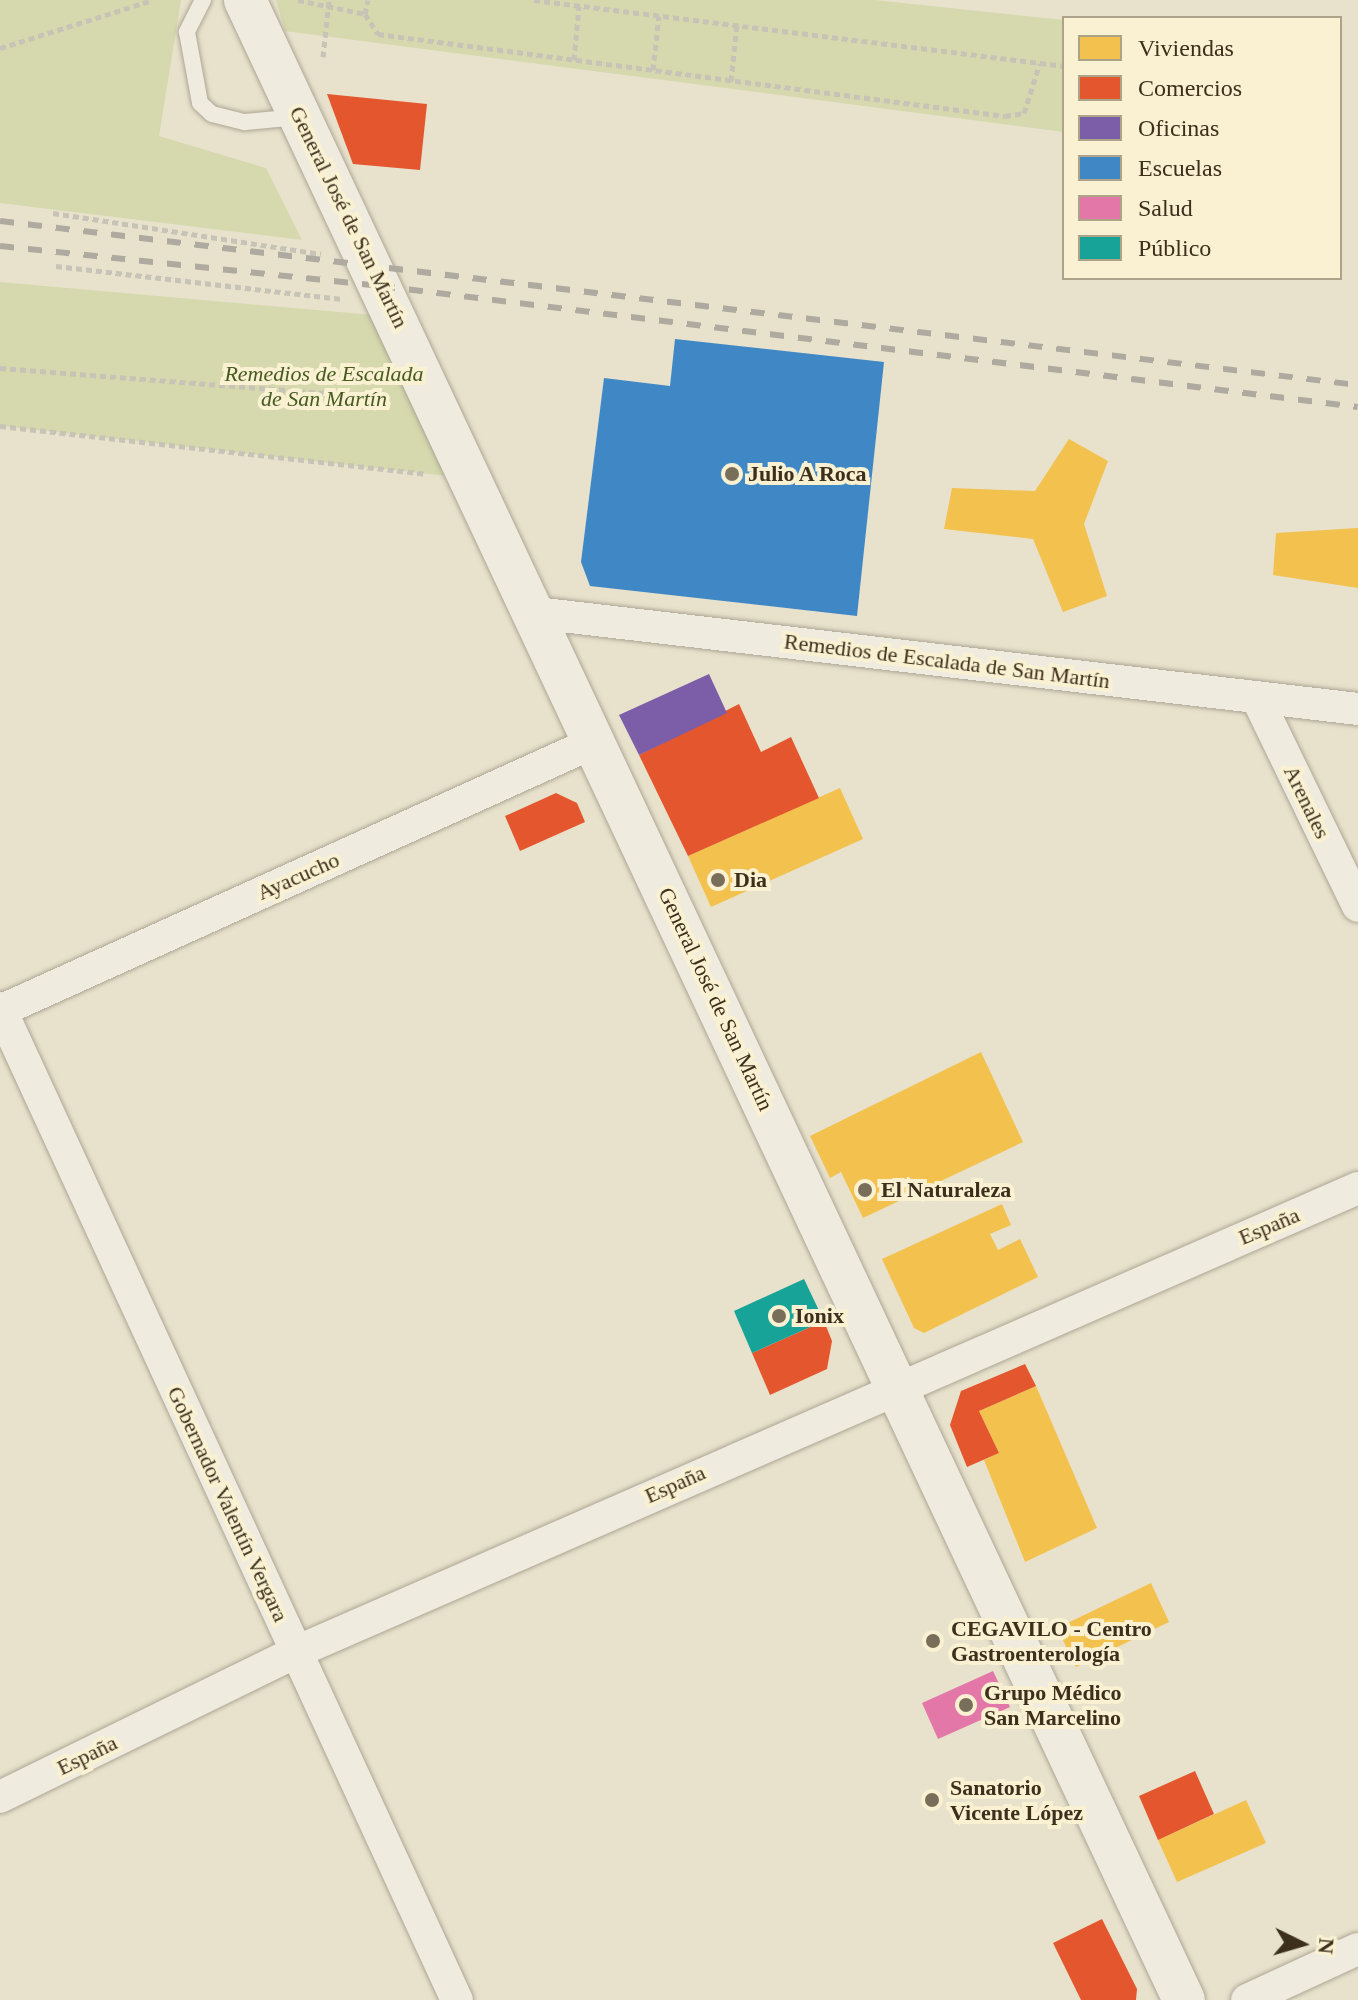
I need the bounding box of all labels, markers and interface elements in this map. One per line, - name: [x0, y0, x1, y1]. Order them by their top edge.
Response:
- legend: [1062, 16, 1342, 280]
- text: Viviendas: [1138, 35, 1234, 61]
- text: Comercios: [1138, 75, 1242, 101]
- street label: General José de San Martín: [284, 102, 414, 332]
- text: Oficinas: [1138, 115, 1219, 141]
- text: Escuelas: [1138, 155, 1222, 181]
- text: Salud: [1138, 195, 1193, 221]
- text: Público: [1138, 235, 1211, 261]
- park label: Remedios de Escalada de San Martín: [224, 360, 424, 412]
- place label: Julio A Roca: [748, 461, 869, 487]
- marker: Julio A Roca: [723, 465, 741, 483]
- street label: Remedios de Escalada de San Martín: [783, 628, 1111, 694]
- street label: Arenales: [1278, 761, 1336, 843]
- street label: Ayacucho: [253, 846, 343, 906]
- place label: Dia: [734, 867, 767, 893]
- marker: Dia: [709, 871, 727, 889]
- street label: General José de San Martín: [653, 883, 779, 1115]
- place label: El Naturaleza: [881, 1177, 1011, 1203]
- marker: El Naturaleza: [856, 1181, 874, 1199]
- street label: España: [1235, 1201, 1303, 1251]
- place label: Ionix: [795, 1303, 844, 1329]
- marker: Ionix: [770, 1307, 788, 1325]
- street label: Gobernador Valentín Vergara: [162, 1382, 294, 1626]
- street label: España: [641, 1459, 709, 1509]
- place label: CEGAVILO - Centro Gastroenterología: [951, 1615, 1152, 1666]
- marker: CEGAVILO - Centro Gastroenterología: [922, 1630, 944, 1652]
- place label: Grupo Médico San Marcelino: [984, 1679, 1121, 1730]
- marker: Grupo Médico San Marcelino: [955, 1694, 977, 1716]
- street label: España: [53, 1729, 121, 1781]
- place label: Sanatorio Vicente López: [950, 1774, 1083, 1826]
- marker: Sanatorio Vicente López: [921, 1789, 943, 1811]
- north arrow: [1262, 1904, 1342, 1984]
- text: N: [1313, 1937, 1340, 1955]

